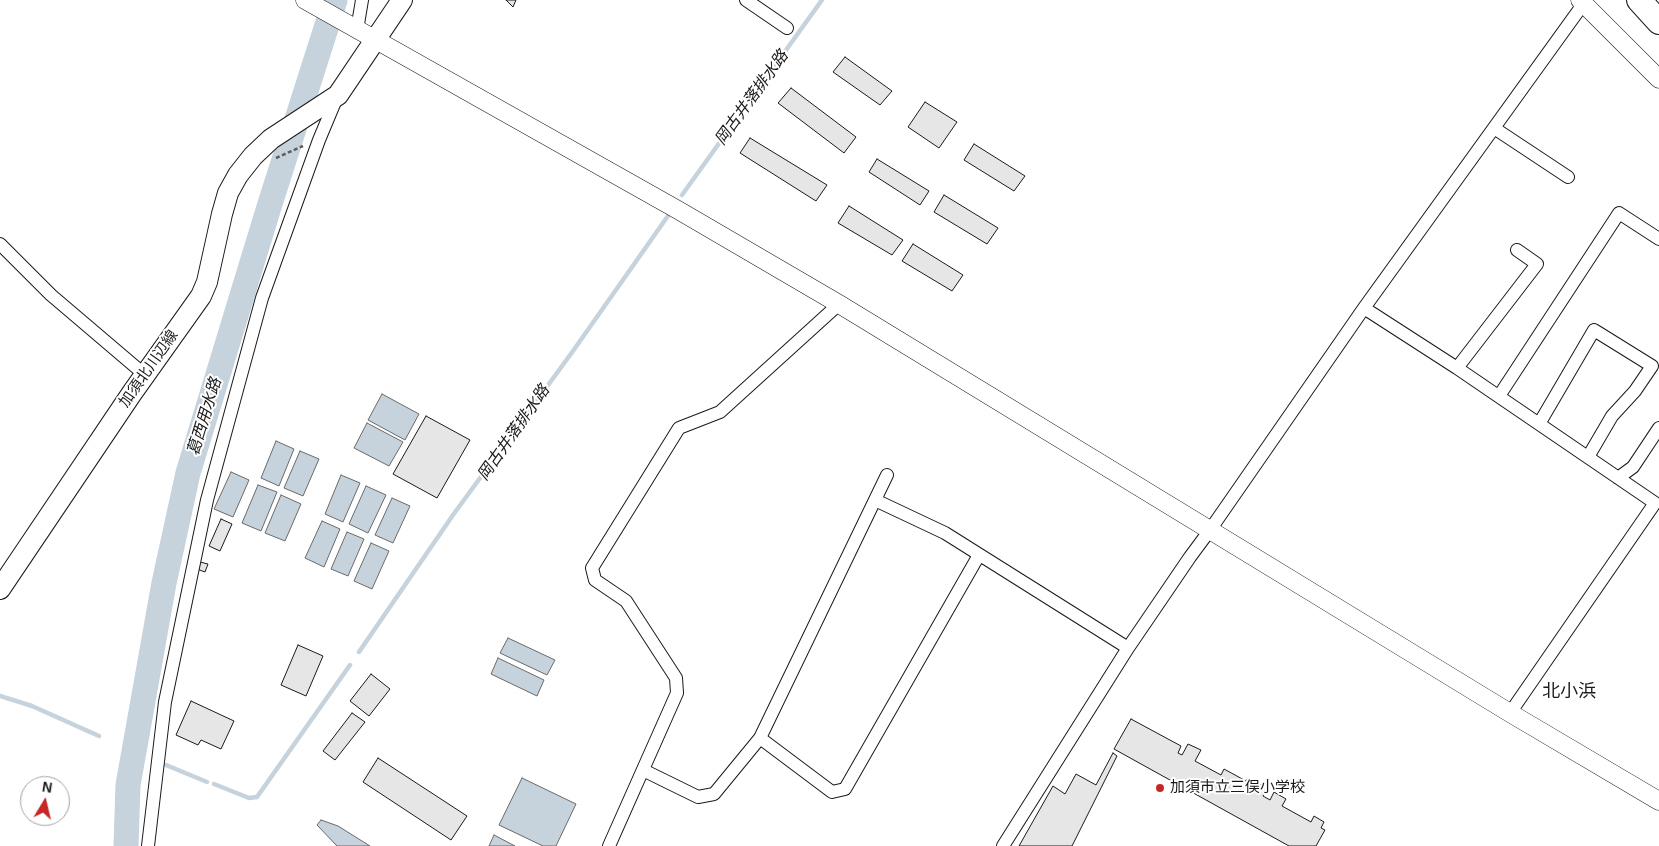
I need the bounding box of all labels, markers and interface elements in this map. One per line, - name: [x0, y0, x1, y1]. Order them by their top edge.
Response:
- water label: 岡古井落排水路: [711, 47, 793, 149]
- street label: 加須北川辺線: [116, 327, 182, 411]
- water label: 葛西用水路: [184, 376, 226, 458]
- water label: 岡古井落排水路: [474, 382, 554, 484]
- district label: 北小浜: [1542, 681, 1596, 703]
- north arrow: [20, 776, 70, 826]
- text: N: [41, 778, 53, 796]
- place label: 加須市立三俣小学校: [1170, 779, 1305, 797]
- marker: 加須市立三俣小学校: [1154, 782, 1166, 794]

